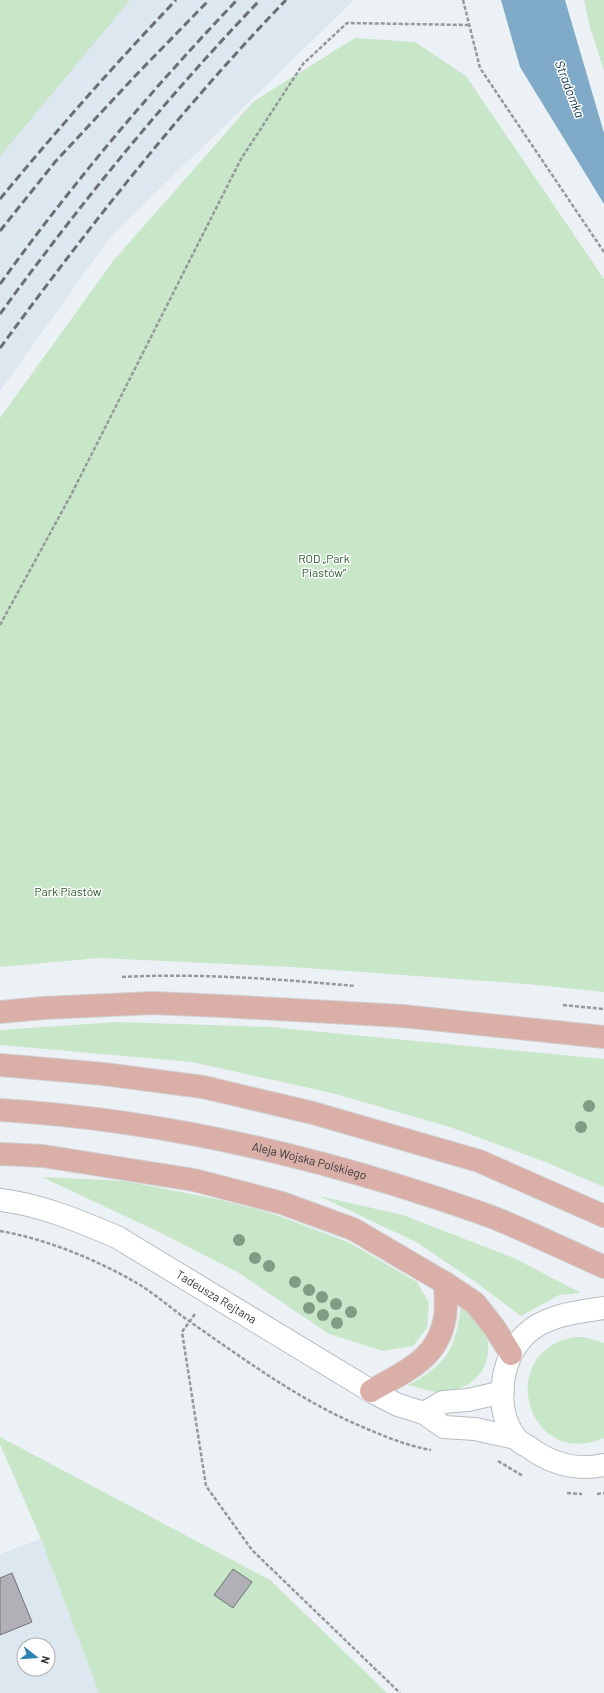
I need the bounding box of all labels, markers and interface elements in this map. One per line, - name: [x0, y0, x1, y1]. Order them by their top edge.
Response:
- water label: Stradomka: [552, 58, 588, 120]
- park label: ROD „Park Piastów”: [298, 551, 350, 579]
- park label: Park Piastów: [34, 884, 102, 898]
- street label: Aleja Wojska Polskiego: [251, 1139, 369, 1182]
- street label: Tadeusza Rejtana: [174, 1266, 259, 1326]
- north arrow: [16, 1637, 56, 1677]
- text: N: [39, 1655, 53, 1665]

